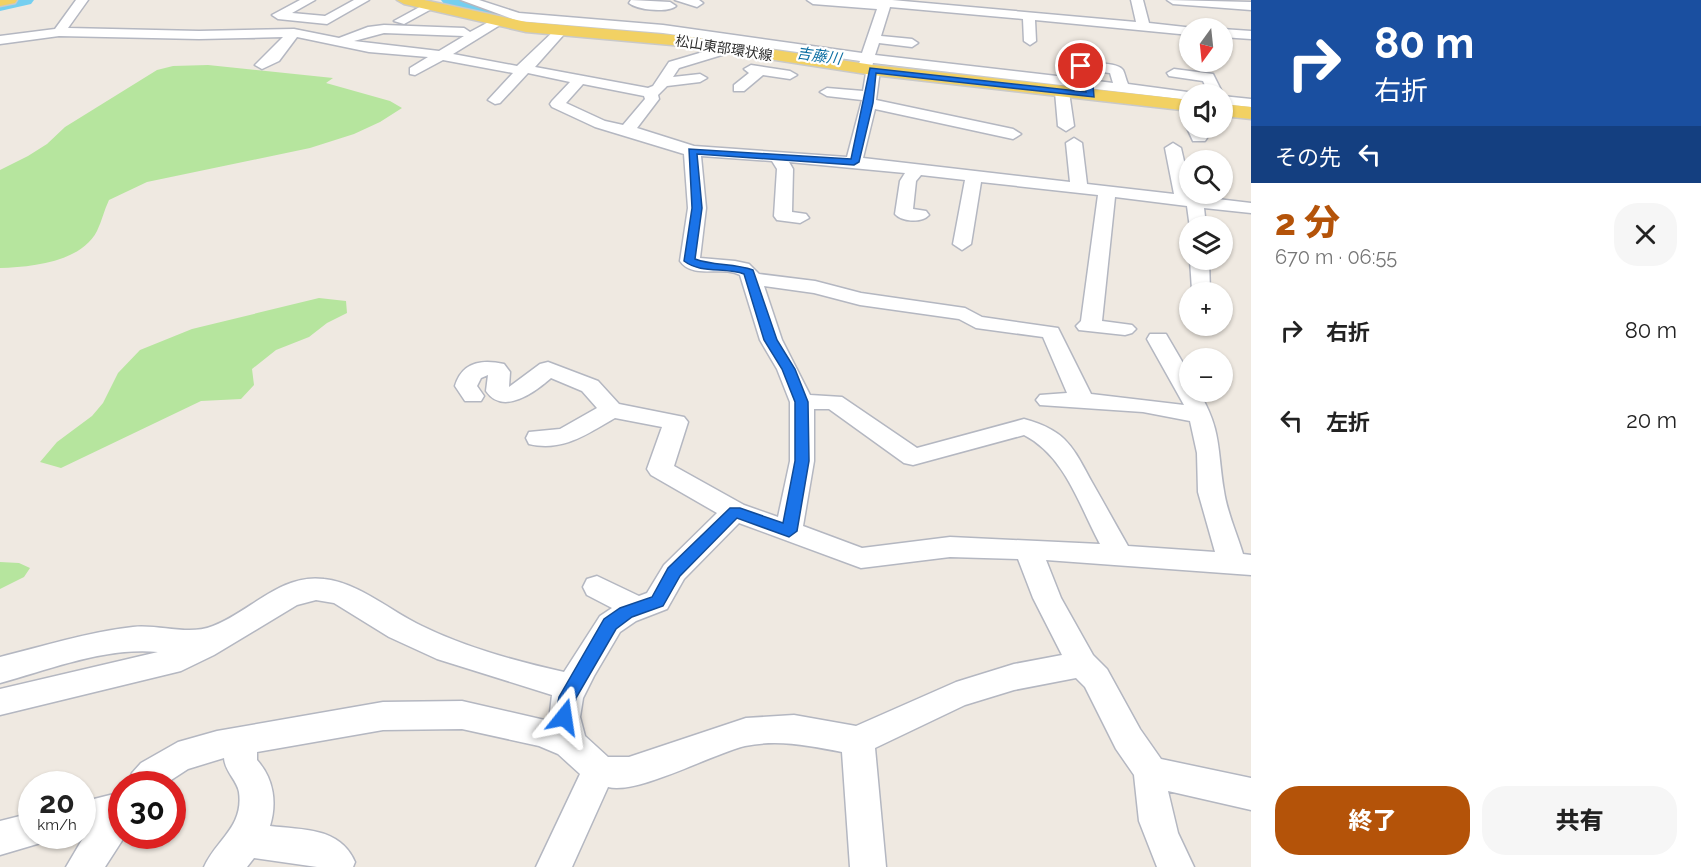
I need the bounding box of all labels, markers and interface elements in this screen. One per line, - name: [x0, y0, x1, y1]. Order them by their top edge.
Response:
- north arrow: [1179, 18, 1233, 72]
- map controls: [1179, 18, 1233, 402]
- text: 80 m: [1374, 19, 1474, 68]
- icon: right: [1275, 24, 1353, 102]
- street label: 松山東部環状線: [674, 32, 774, 64]
- pin: [1055, 40, 1106, 91]
- water label: 吉藤川: [795, 44, 845, 68]
- icon: arrive: [1064, 49, 1097, 82]
- text: 右折: [1374, 75, 1428, 106]
- button: sound: [1179, 84, 1233, 138]
- icon: left: [1353, 138, 1386, 171]
- text: その先: [1275, 144, 1341, 170]
- button: search: [1179, 150, 1233, 204]
- text: 2 分: [1275, 201, 1340, 243]
- button: close: [1614, 203, 1677, 266]
- button: layers: [1179, 216, 1233, 270]
- text: 670 m · 06:55: [1275, 245, 1397, 269]
- button: +: [1179, 282, 1233, 336]
- icon: right: [1275, 314, 1308, 347]
- text: 80 m: [1625, 317, 1677, 343]
- text: 右折: [1326, 319, 1370, 345]
- button: −: [1179, 348, 1233, 402]
- icon: left: [1275, 404, 1308, 437]
- text: 20 m: [1626, 407, 1677, 433]
- text: 左折: [1326, 409, 1370, 435]
- position arrow: [532, 685, 596, 749]
- speed limit sign: 30: [108, 771, 186, 849]
- text: 20: [39, 785, 75, 820]
- button: 終了: [1275, 786, 1470, 855]
- button: 共有: [1482, 786, 1677, 855]
- text: km/h: [37, 816, 77, 834]

